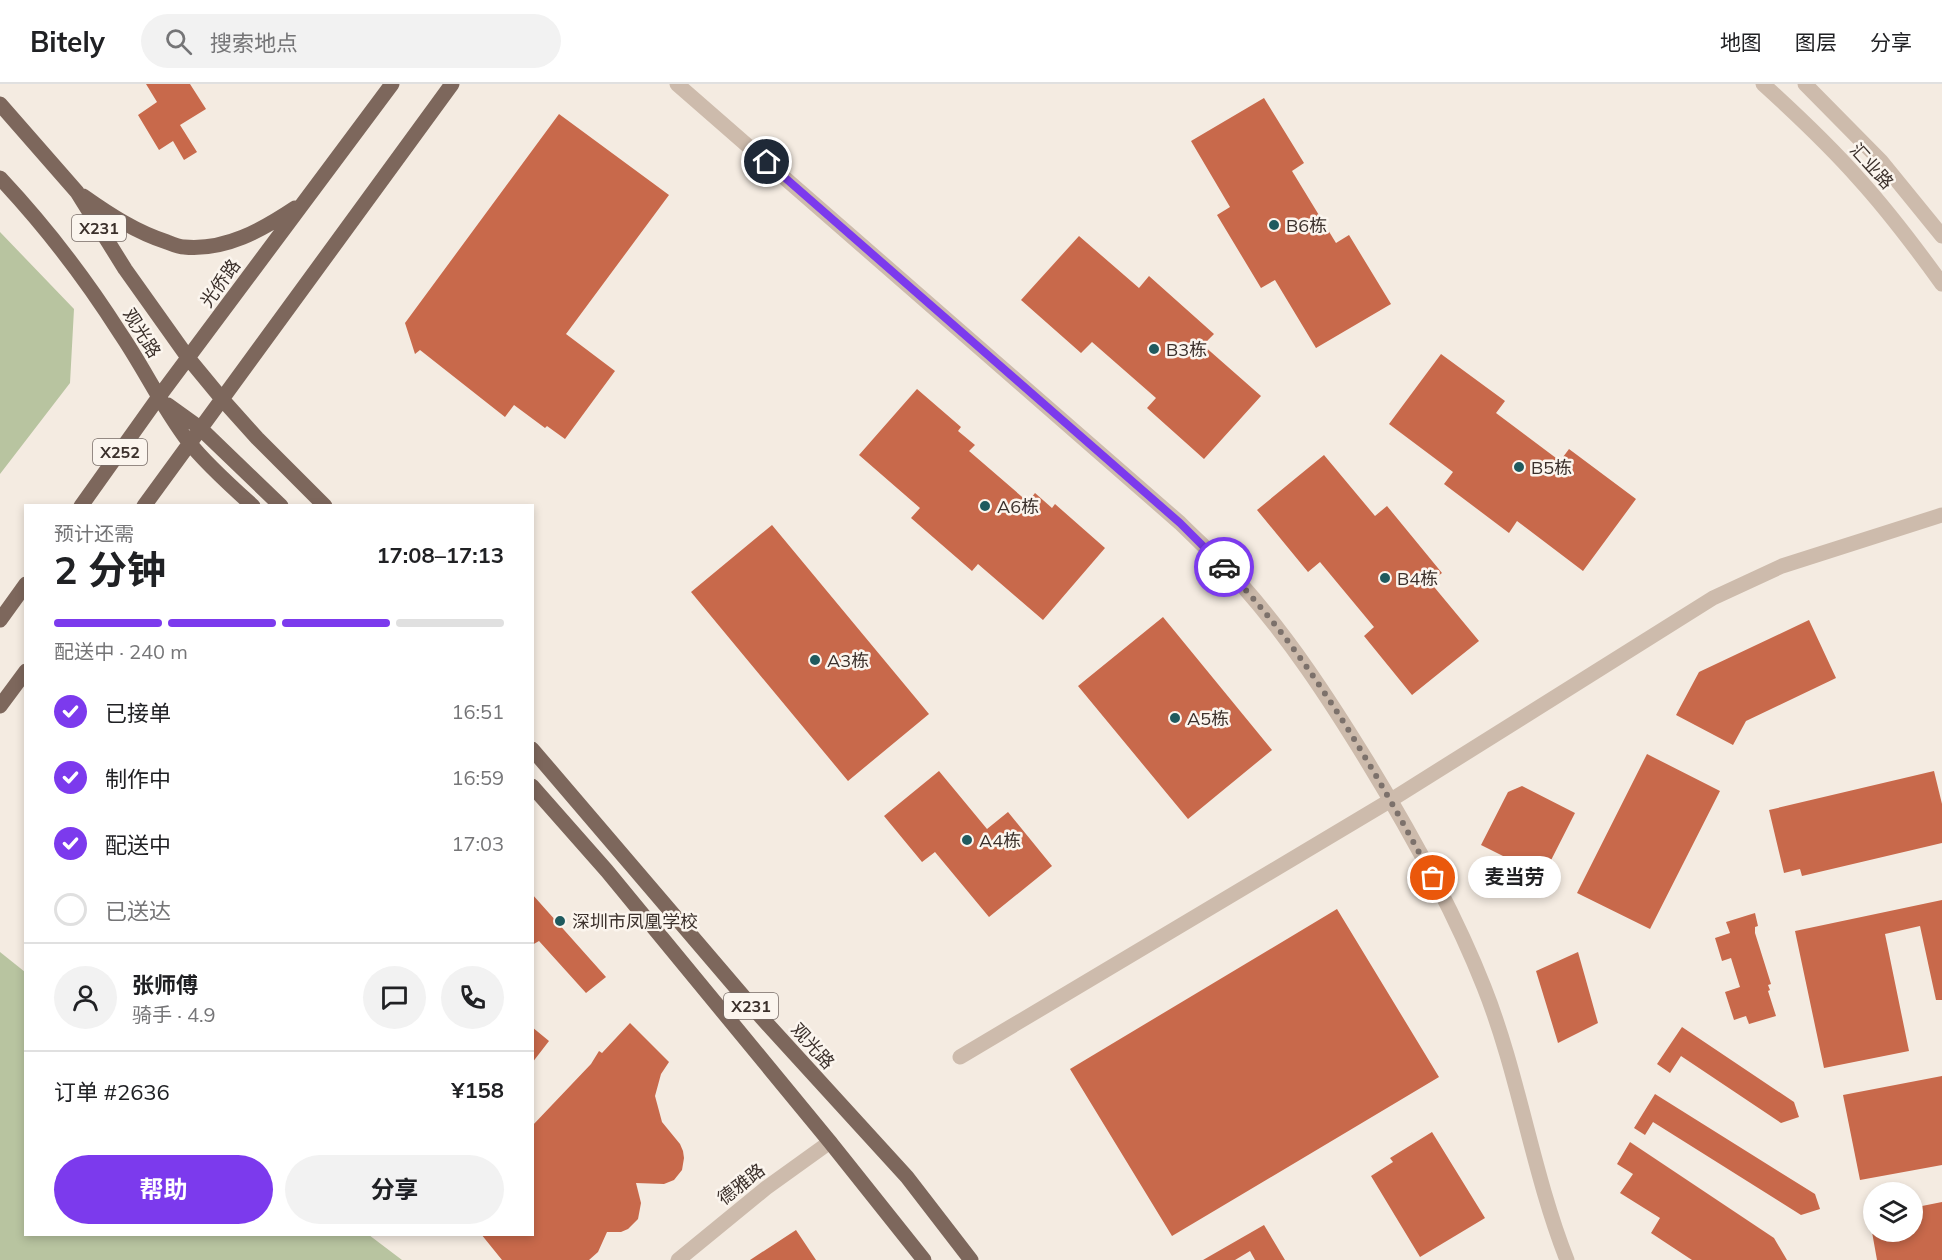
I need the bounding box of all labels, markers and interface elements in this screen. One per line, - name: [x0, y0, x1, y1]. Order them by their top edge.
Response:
- search box: [141, 14, 561, 68]
- text: Bitely: [30, 24, 105, 59]
- icon: search: [162, 25, 195, 58]
- text: 搜索地点: [210, 29, 298, 57]
- text: 地图: [1720, 29, 1762, 55]
- text: 图层: [1795, 29, 1837, 55]
- text: 分享: [1870, 29, 1912, 55]
- pin: [741, 136, 792, 187]
- street label: 汇业路: [1845, 138, 1899, 194]
- icon: home: [750, 145, 783, 178]
- place label: B6栋: [1286, 214, 1327, 237]
- road number: X231: [72, 215, 126, 241]
- marker: B6栋: [1267, 218, 1281, 232]
- street label: 光侨路: [195, 254, 245, 312]
- street label: 观光路: [118, 304, 166, 362]
- place label: B3栋: [1166, 338, 1207, 361]
- marker: B3栋: [1147, 342, 1161, 356]
- road number: X252: [93, 439, 147, 465]
- place label: B5栋: [1531, 456, 1572, 479]
- marker: B5栋: [1512, 460, 1526, 474]
- place label: A6栋: [997, 495, 1039, 518]
- marker: A6栋: [978, 499, 992, 513]
- text: 预计还需: [54, 521, 134, 546]
- courier: [1194, 537, 1254, 597]
- text: 17:08–17:13: [376, 541, 504, 569]
- text: 2 分钟: [54, 545, 166, 594]
- icon: car: [1208, 551, 1241, 584]
- place label: B4栋: [1397, 567, 1438, 590]
- marker: B4栋: [1378, 571, 1392, 585]
- text: 配送中 · 240 m: [54, 639, 188, 664]
- place label: A3栋: [827, 649, 869, 672]
- marker: A3栋: [808, 653, 822, 667]
- icon: check: [54, 695, 87, 728]
- text: 已接单: [105, 699, 171, 727]
- text: 16:51: [451, 699, 504, 724]
- place label: A5栋: [1187, 707, 1229, 730]
- marker: A5栋: [1168, 711, 1182, 725]
- icon: check: [54, 761, 87, 794]
- text: 制作中: [105, 765, 171, 793]
- text: 16:59: [451, 765, 504, 790]
- icon: check: [54, 827, 87, 860]
- place label: A4栋: [979, 829, 1021, 852]
- text: 配送中: [105, 831, 171, 859]
- text: 17:03: [451, 831, 504, 856]
- marker: A4栋: [960, 833, 974, 847]
- pin: [1407, 852, 1458, 903]
- callout: 麦当劳: [1469, 857, 1562, 899]
- icon: bag: [1416, 861, 1449, 894]
- text: 麦当劳: [1485, 864, 1545, 889]
- text: 已送达: [105, 897, 171, 925]
- place label: 深圳市凤凰学校: [572, 910, 698, 933]
- marker: 深圳市凤凰学校: [553, 914, 567, 928]
- button: person: [54, 966, 117, 1029]
- button: chat: [363, 966, 426, 1029]
- button: phone: [441, 966, 504, 1029]
- text: 张师傅: [132, 971, 198, 999]
- road number: X231: [724, 993, 778, 1019]
- text: 骑手 · 4.9: [132, 1002, 216, 1027]
- street label: 观光路: [786, 1018, 840, 1074]
- text: ¥158: [451, 1076, 504, 1104]
- text: 订单 #2636: [54, 1078, 170, 1106]
- button: 帮助: [54, 1155, 273, 1224]
- button: 分享: [285, 1155, 504, 1224]
- street label: 德雅路: [713, 1158, 769, 1210]
- map controls: [1863, 1182, 1923, 1242]
- button: layers: [1863, 1182, 1923, 1242]

